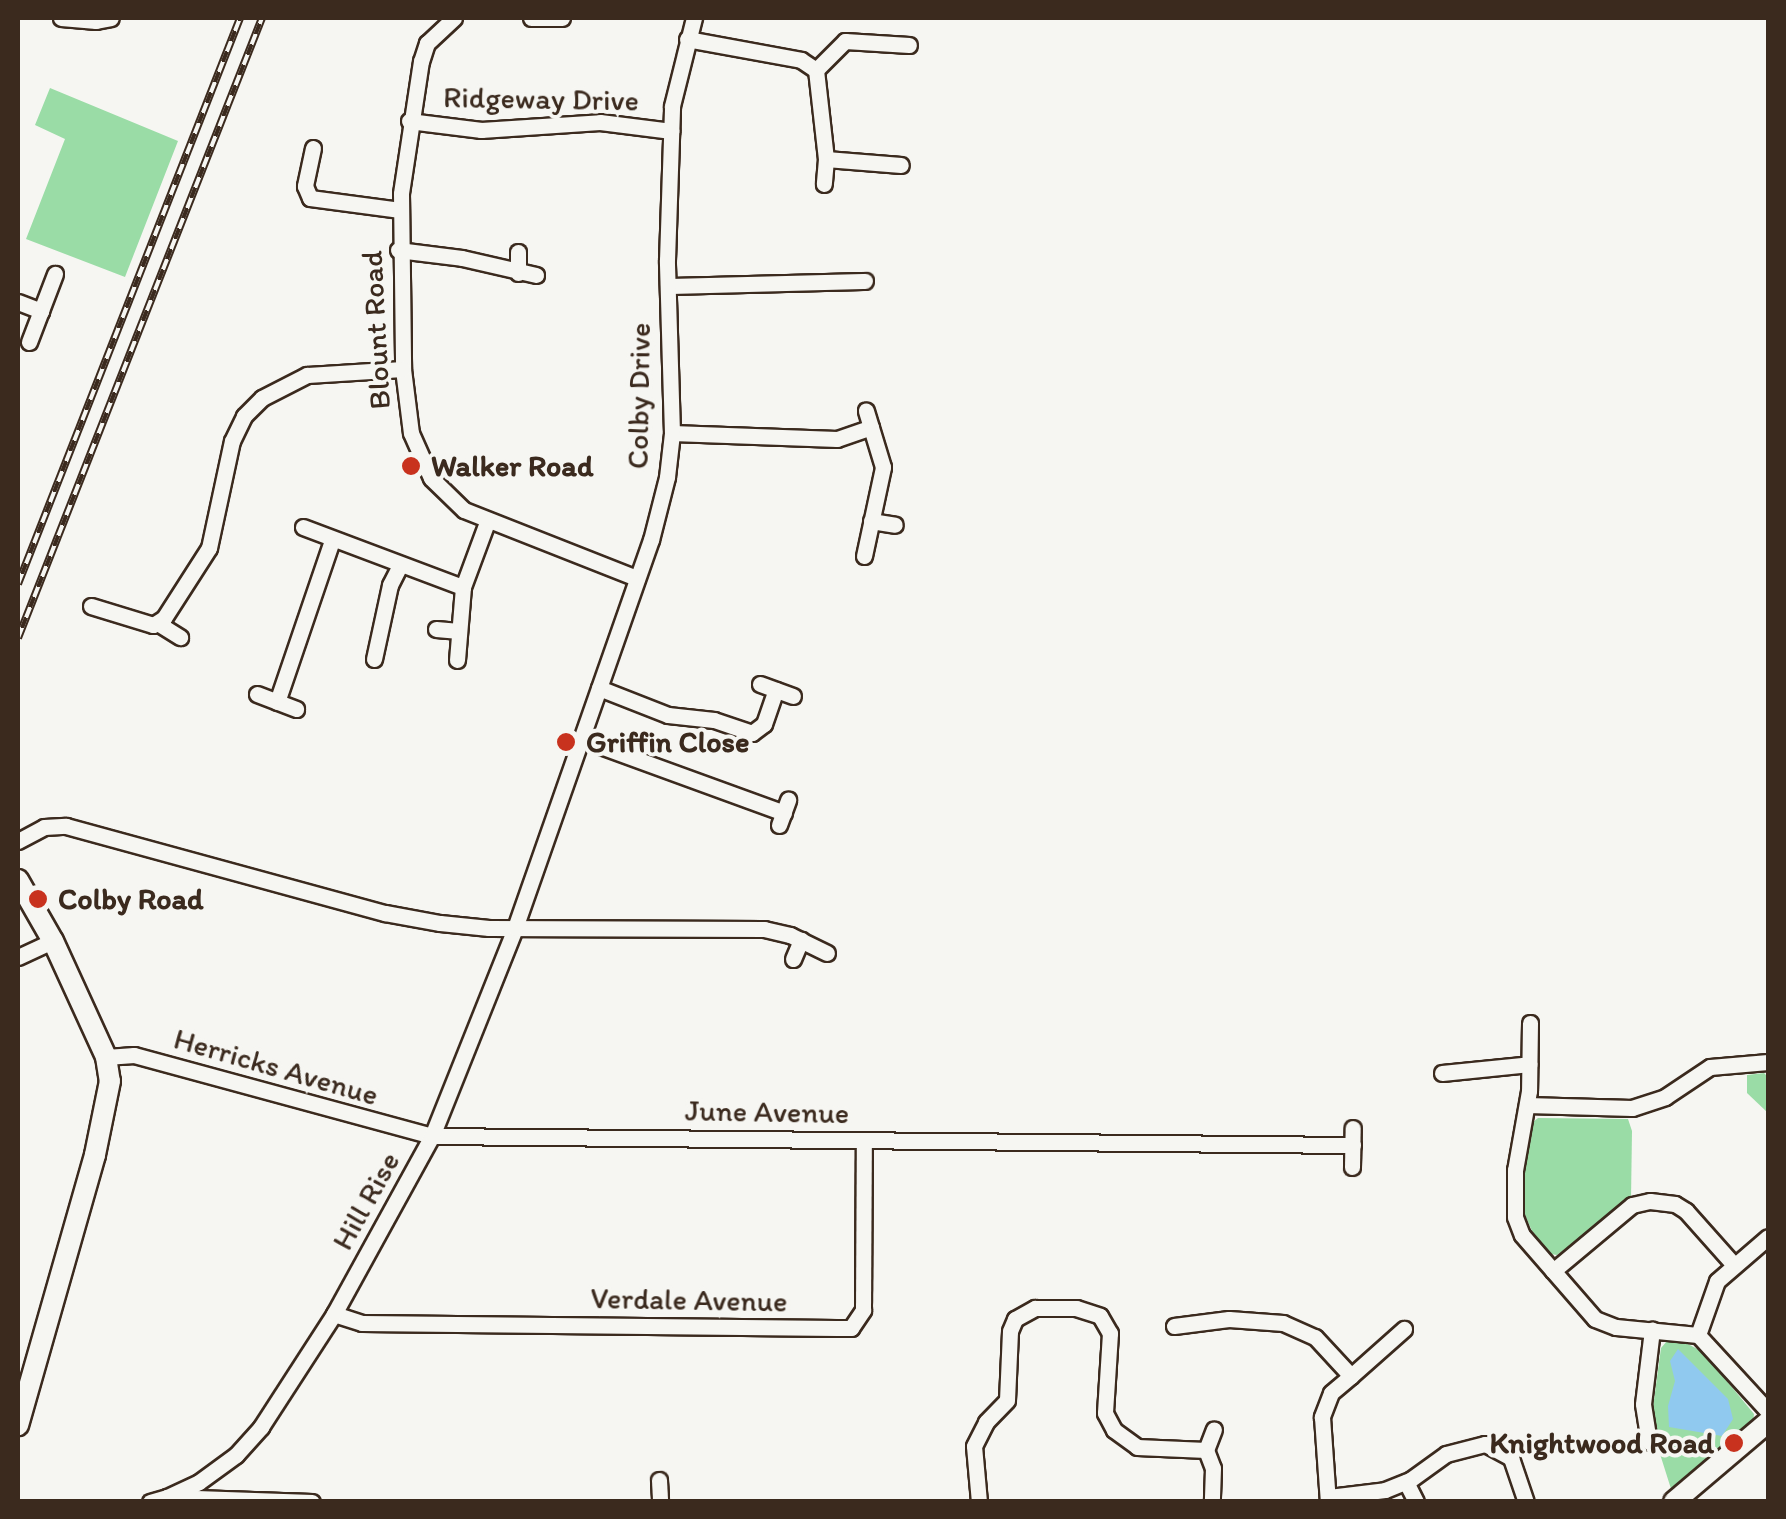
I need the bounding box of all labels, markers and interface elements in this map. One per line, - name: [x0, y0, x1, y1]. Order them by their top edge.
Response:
- street label: Ridgeway Drive: [443, 79, 639, 119]
- street label: Blount Road: [354, 250, 398, 410]
- street label: Colby Drive: [620, 322, 658, 470]
- place label: Walker Road: [431, 448, 593, 484]
- marker: Walker Road: [400, 455, 422, 477]
- place label: Griffin Close: [586, 724, 749, 760]
- marker: Griffin Close: [555, 731, 577, 753]
- place label: Colby Road: [58, 881, 202, 917]
- marker: Colby Road: [27, 888, 49, 910]
- street label: Herricks Avenue: [170, 1021, 382, 1113]
- street label: June Avenue: [685, 1093, 849, 1131]
- street label: Hill Rise: [325, 1146, 407, 1256]
- street label: Verdale Avenue: [590, 1280, 788, 1320]
- place label: Knightwood Road: [1489, 1425, 1714, 1461]
- marker: Knightwood Road: [1723, 1432, 1745, 1454]

